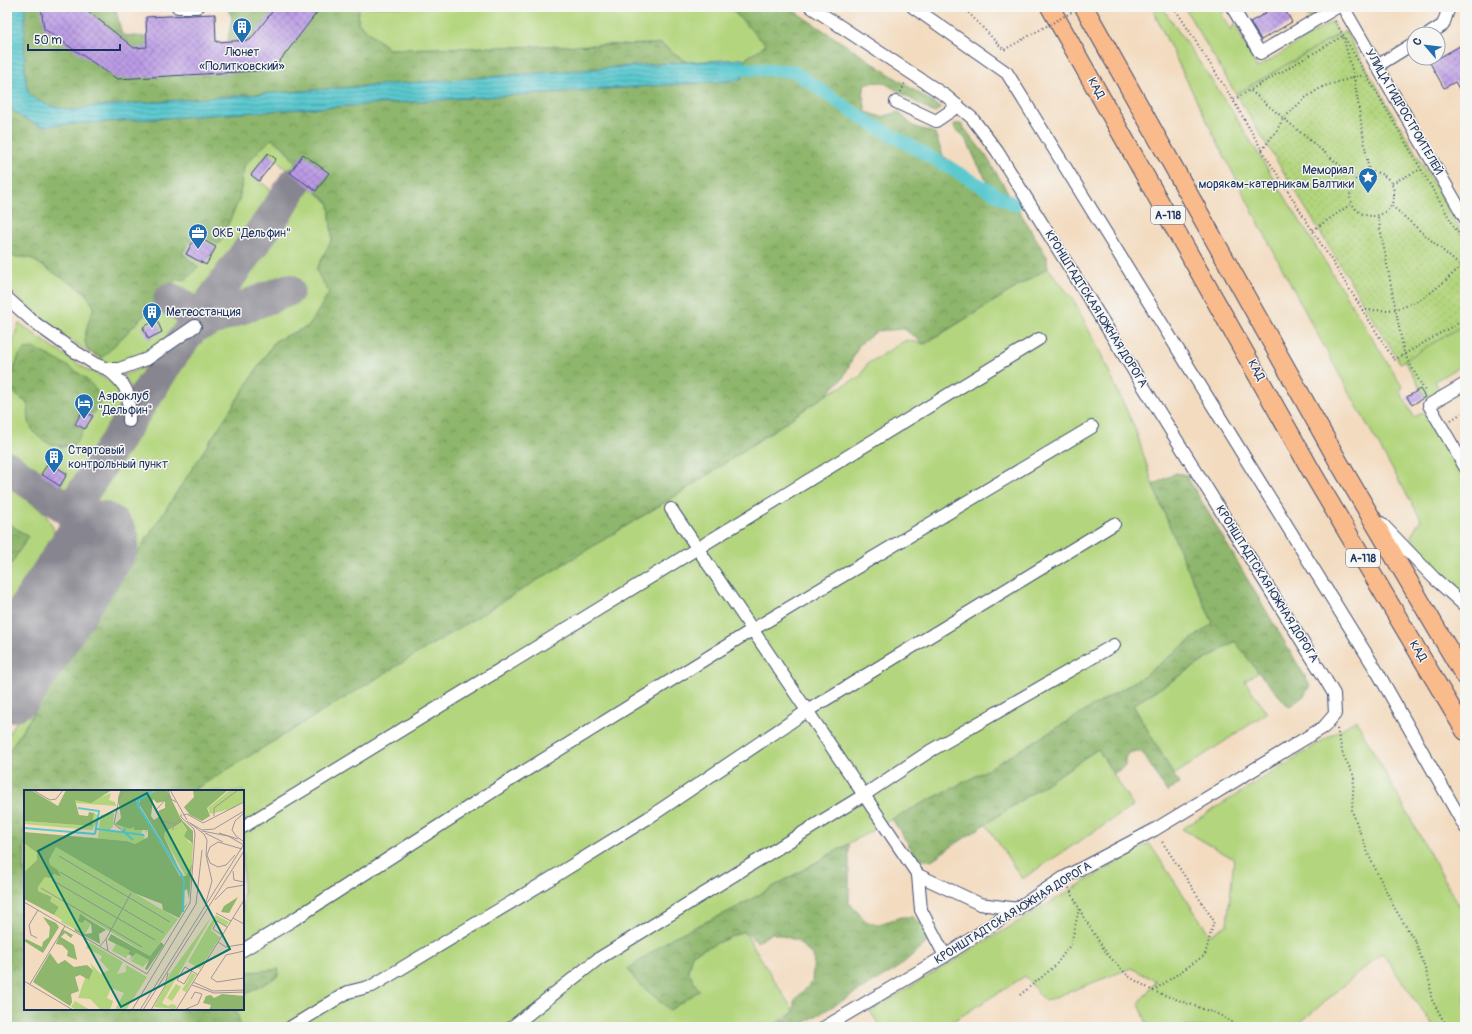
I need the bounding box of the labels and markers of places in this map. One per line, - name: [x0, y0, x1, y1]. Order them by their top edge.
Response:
- building icon: Люнет «Политковский»: [231, 16, 253, 44]
- place label: Люнет «Политковский»: [199, 45, 285, 74]
- place label: Мемориал морякам-катерникам Балтики: [1199, 163, 1355, 192]
- place icon: Мемориал морякам-катерникам Балтики: [1357, 166, 1379, 194]
- office icon: ОКБ "Дельфин": [187, 222, 209, 250]
- place label: ОКБ "Дельфин": [212, 226, 291, 241]
- building icon: Метеостанция: [141, 301, 163, 329]
- place label: Метеостанция: [166, 305, 241, 320]
- place label: Аэроклуб "Дельфин": [98, 389, 153, 418]
- hotel icon: Аэроклуб "Дельфин": [73, 392, 95, 420]
- place label: Стартовый контрольный пункт: [68, 443, 168, 472]
- building icon: Стартовый контрольный пункт: [43, 446, 65, 474]

